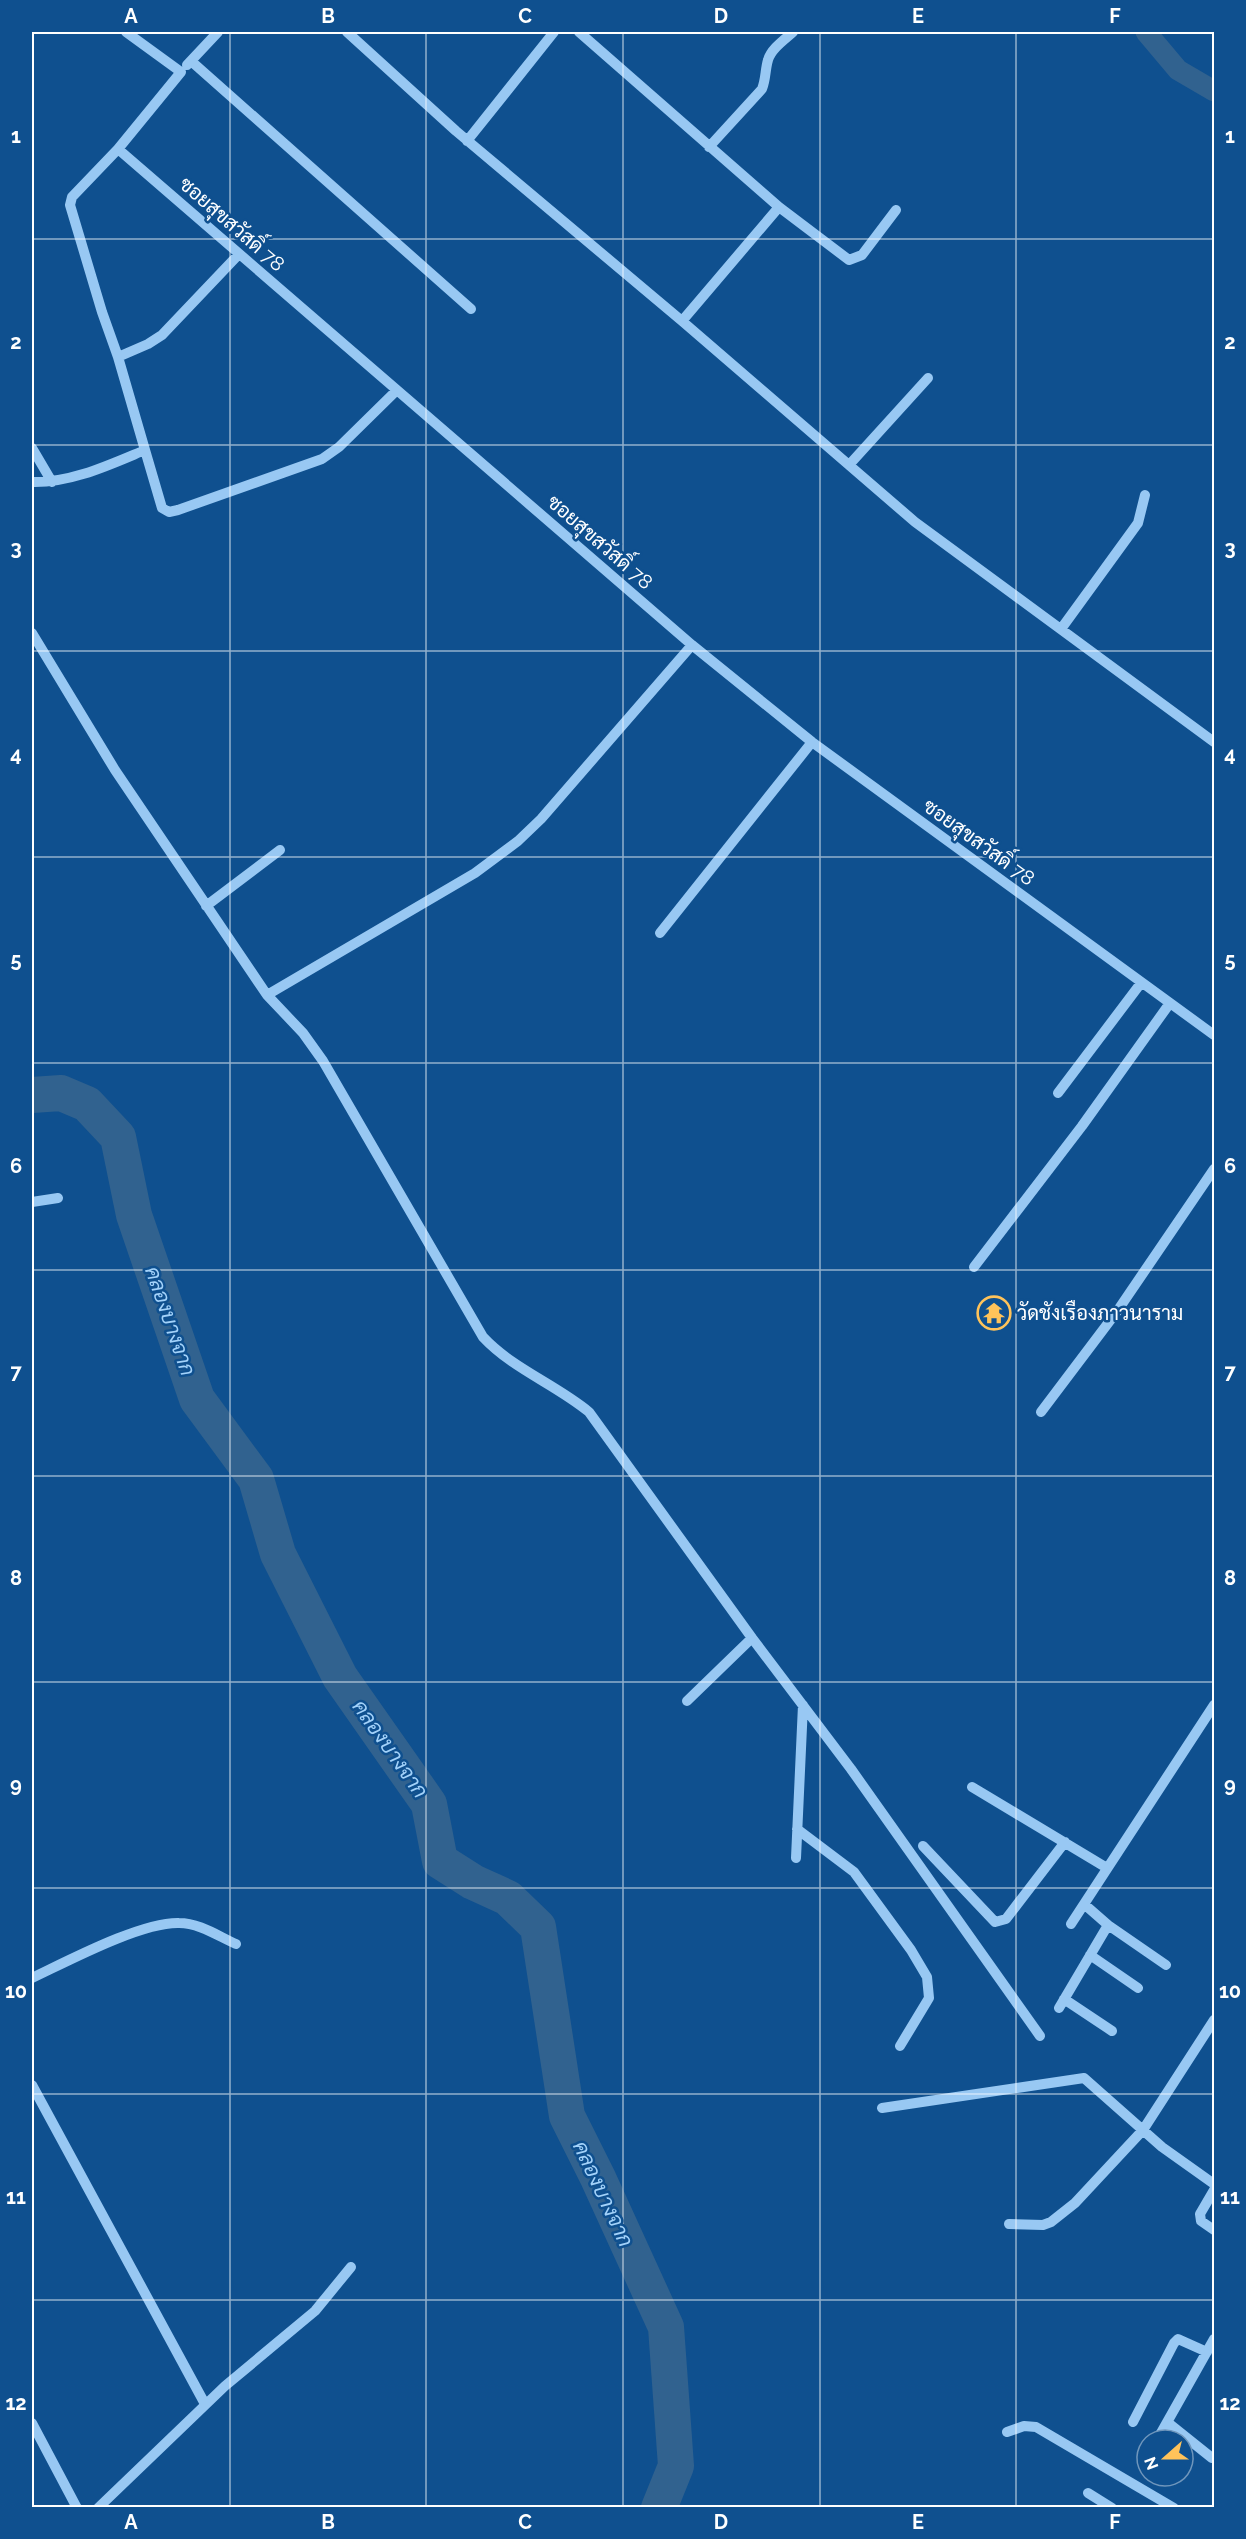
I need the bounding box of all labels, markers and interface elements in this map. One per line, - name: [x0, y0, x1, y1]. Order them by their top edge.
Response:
- text: A: [124, 4, 138, 28]
- text: B: [321, 4, 335, 28]
- text: C: [518, 4, 532, 28]
- text: D: [714, 4, 728, 28]
- text: E: [912, 4, 924, 28]
- text: F: [1109, 4, 1121, 28]
- text: 1: [11, 124, 21, 148]
- text: 1: [1225, 124, 1235, 148]
- street label: ซอยสุขสวัสดิ์ 78: [173, 167, 294, 278]
- text: 2: [10, 330, 22, 354]
- text: 2: [1224, 330, 1236, 354]
- street label: ซอยสุขสวัสดิ์ 78: [541, 485, 662, 596]
- text: 3: [10, 536, 22, 560]
- text: 3: [1224, 536, 1236, 560]
- text: 4: [10, 742, 22, 766]
- text: 4: [1224, 742, 1236, 766]
- street label: ซอยสุขสวัสดิ์ 78: [917, 789, 1043, 892]
- text: 5: [10, 948, 22, 972]
- text: 5: [1224, 948, 1236, 972]
- text: 6: [10, 1154, 22, 1178]
- text: 6: [1224, 1154, 1236, 1178]
- water label: คลองบางจาก: [140, 1263, 201, 1379]
- temple icon: วัดชังเรืองภาวนาราม: [976, 1295, 1012, 1331]
- place label: วัดชังเรืองภาวนาราม: [1017, 1299, 1183, 1325]
- text: 7: [10, 1360, 22, 1384]
- text: 7: [1224, 1360, 1236, 1384]
- text: 8: [10, 1566, 22, 1590]
- text: 8: [1224, 1566, 1236, 1590]
- water label: คลองบางจาก: [347, 1695, 433, 1803]
- text: 9: [10, 1773, 22, 1797]
- text: 9: [1224, 1773, 1236, 1797]
- text: 10: [5, 1979, 27, 2003]
- text: 10: [1219, 1979, 1241, 2003]
- water label: คลองบางจาก: [568, 2137, 639, 2251]
- text: 11: [6, 2185, 26, 2209]
- text: 11: [1220, 2185, 1240, 2209]
- text: 12: [5, 2391, 27, 2415]
- text: 12: [1219, 2391, 1241, 2415]
- north arrow: [1135, 2428, 1195, 2488]
- text: N: [1140, 2454, 1163, 2472]
- text: A: [124, 2510, 138, 2534]
- text: B: [321, 2510, 335, 2534]
- text: C: [518, 2510, 532, 2534]
- text: D: [714, 2510, 728, 2534]
- text: E: [912, 2510, 924, 2534]
- text: F: [1109, 2510, 1121, 2534]

